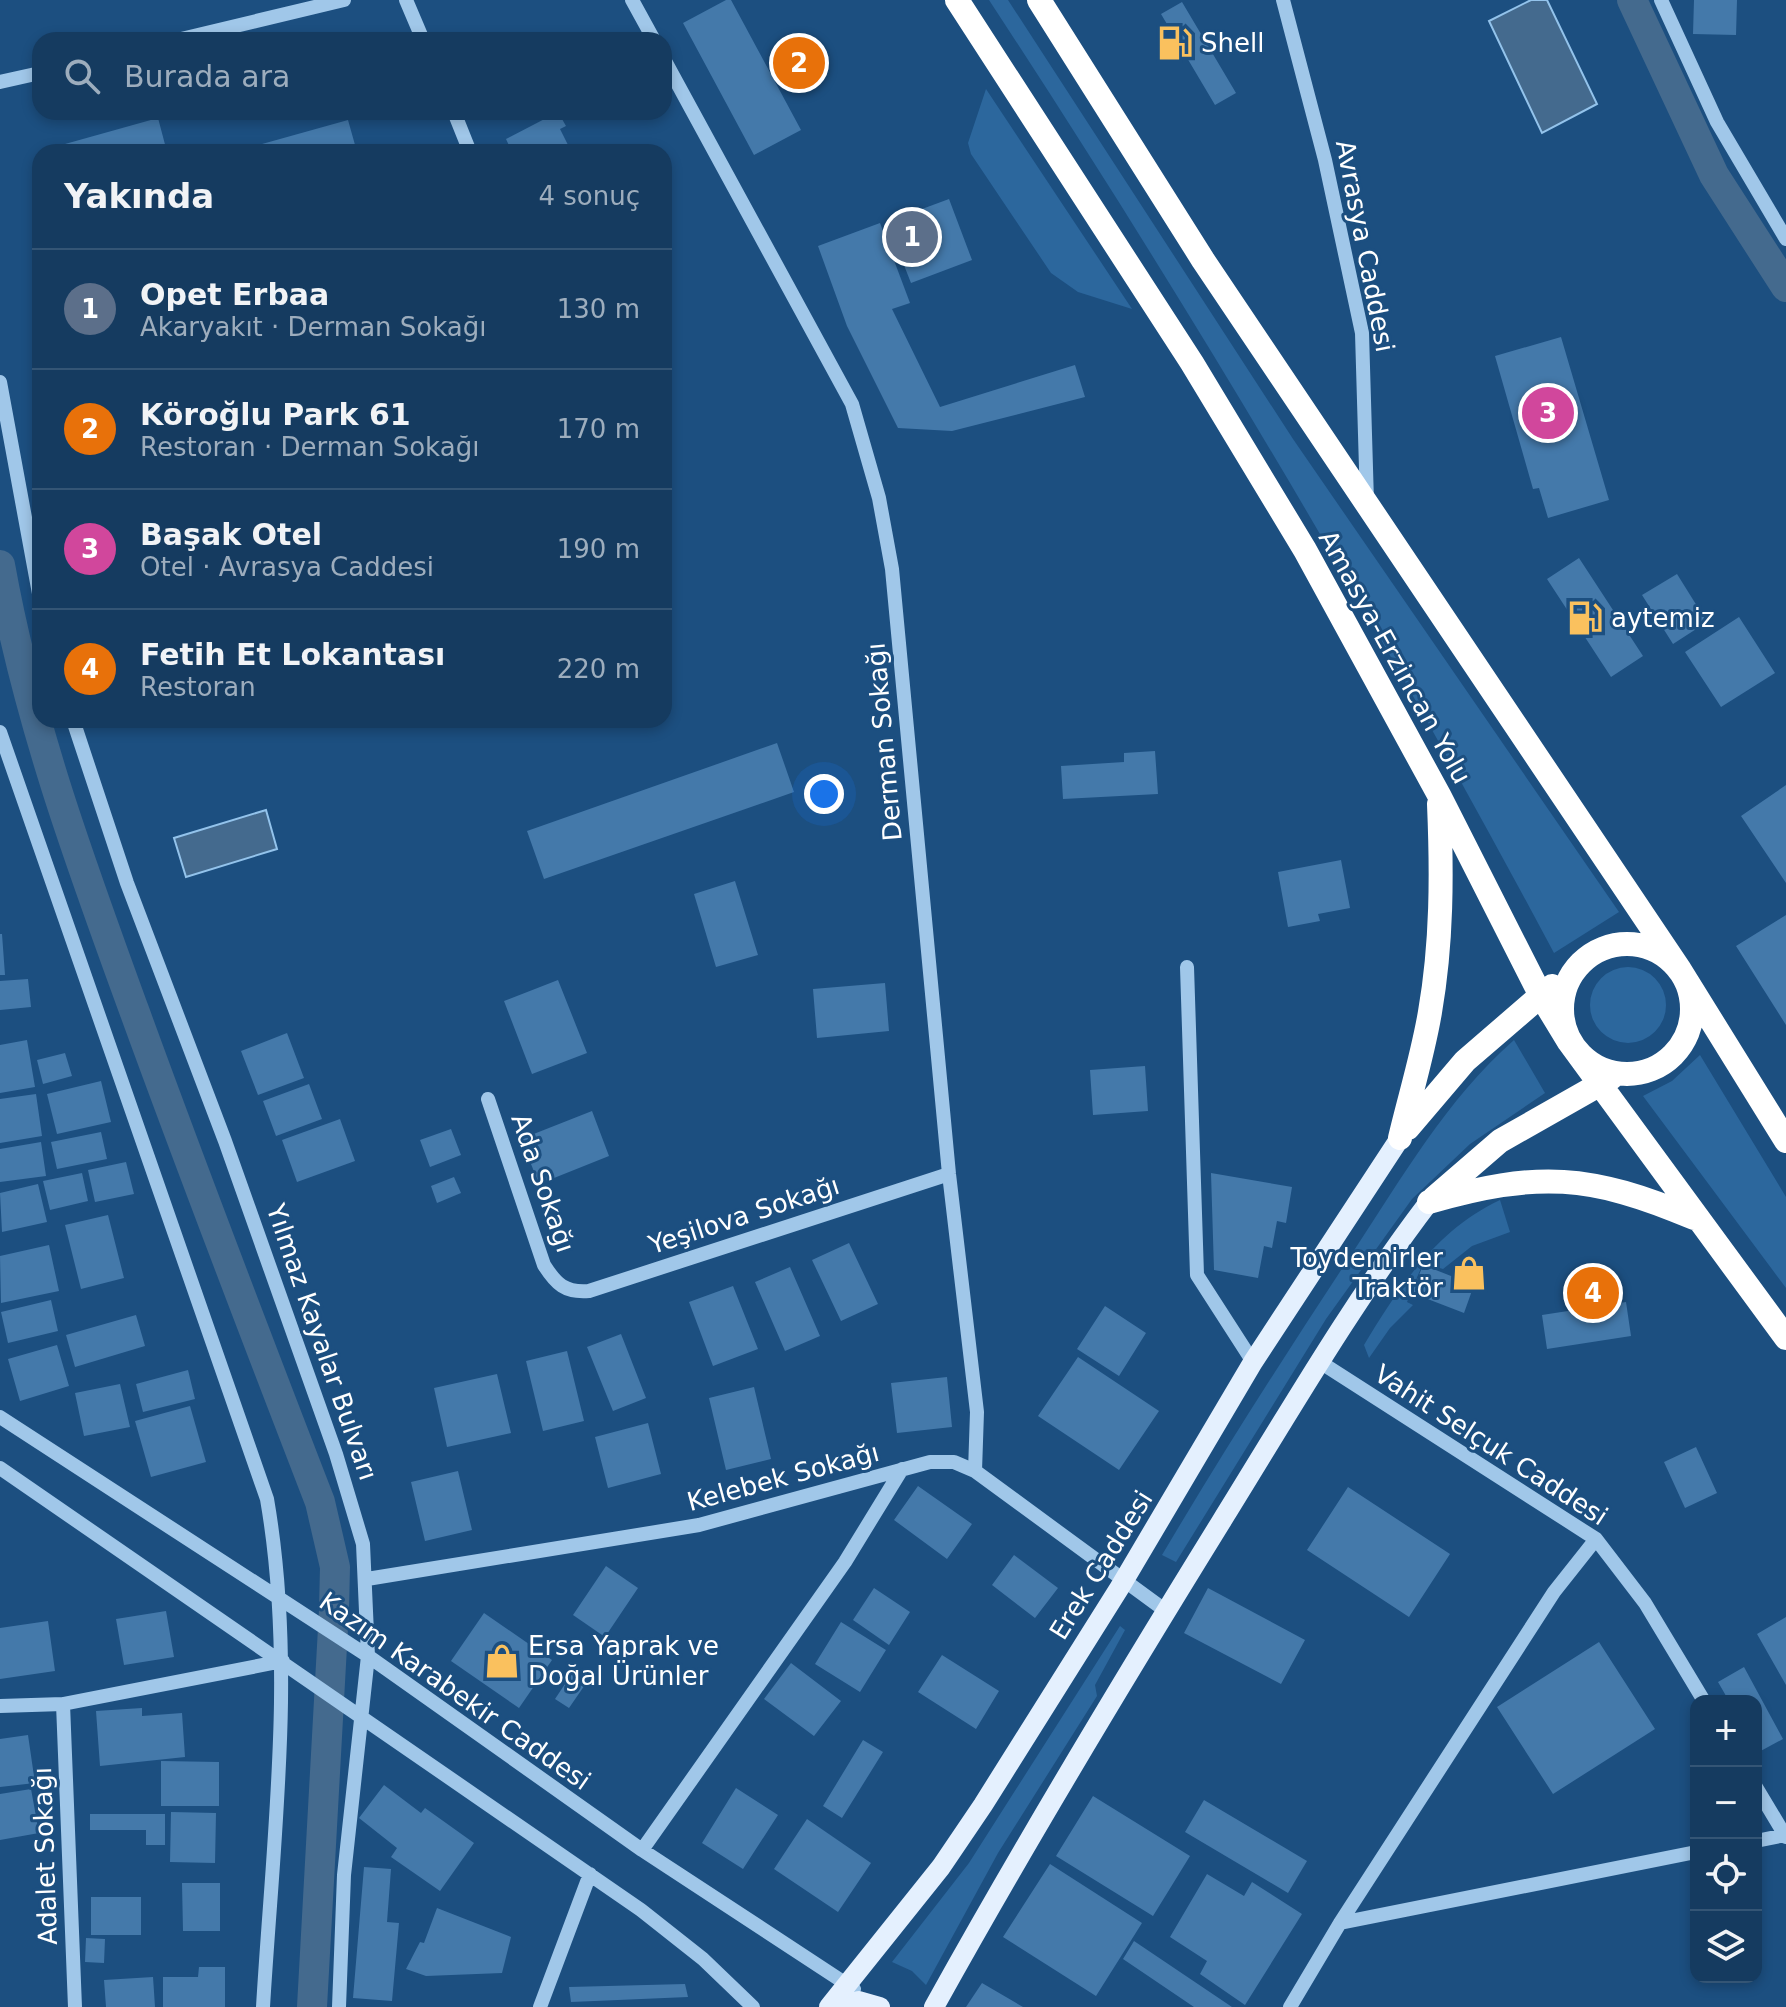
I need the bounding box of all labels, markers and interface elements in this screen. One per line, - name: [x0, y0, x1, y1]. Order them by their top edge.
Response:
- fuel station icon: Shell: [1156, 24, 1194, 62]
- place label: Shell: [1201, 28, 1264, 58]
- search box: [32, 32, 672, 120]
- pin: 2: [773, 33, 825, 93]
- icon: search: [60, 54, 104, 98]
- text: Burada ara: [124, 59, 290, 94]
- street label: Avrasya Caddesi: [1330, 137, 1400, 355]
- text: Yakında: [64, 176, 214, 216]
- text: 4 sonuç: [538, 181, 640, 211]
- pin: 1: [886, 207, 938, 267]
- text: Opet Erbaa: [140, 277, 329, 312]
- text: 1: [81, 294, 99, 324]
- text: 130 m: [557, 294, 640, 324]
- text: Akaryakıt · Derman Sokağı: [140, 312, 487, 342]
- pin: 3: [1522, 383, 1574, 443]
- text: Köroğlu Park 61: [140, 397, 411, 432]
- text: 2: [81, 414, 99, 444]
- text: 170 m: [557, 414, 640, 444]
- text: Restoran · Derman Sokağı: [140, 432, 479, 462]
- text: Başak Otel: [140, 517, 322, 552]
- street label: Amasya-Erzincan Yolu: [1313, 525, 1477, 789]
- text: 3: [81, 534, 99, 564]
- text: 190 m: [557, 534, 640, 564]
- text: Otel · Avrasya Caddesi: [140, 552, 434, 582]
- fuel station icon: aytemiz: [1566, 599, 1604, 637]
- place label: aytemiz: [1611, 603, 1715, 633]
- text: Fetih Et Lokantası: [140, 637, 445, 672]
- street label: Derman Sokağı: [860, 642, 908, 842]
- text: 4: [81, 654, 99, 684]
- text: 220 m: [557, 654, 640, 684]
- text: Restoran: [140, 672, 256, 702]
- your location: [804, 774, 844, 814]
- street label: Ada Sokağı: [505, 1110, 581, 1256]
- street label: Yeşilova Sokağı: [644, 1170, 843, 1260]
- street label: Yılmaz Kayalar Bulvarı: [260, 1199, 383, 1484]
- place label: Toydemirler Traktör: [1290, 1243, 1443, 1303]
- shop icon: Toydemirler Traktör: [1450, 1254, 1488, 1292]
- pin: 4: [1567, 1263, 1619, 1323]
- street label: Vahit Selçuk Caddesi: [1369, 1358, 1613, 1532]
- street label: Kelebek Sokağı: [684, 1437, 882, 1517]
- street label: Erek Caddesi: [1043, 1485, 1159, 1645]
- street label: Kazım Karabekir Caddesi: [314, 1586, 596, 1796]
- place label: Ersa Yaprak ve Doğal Ürünler: [528, 1631, 719, 1691]
- shop icon: Ersa Yaprak ve Doğal Ürünler: [483, 1642, 521, 1680]
- map controls: [1690, 1695, 1762, 1983]
- button: +: [1690, 1695, 1762, 1767]
- street label: Adalet Sokağı: [27, 1766, 63, 1946]
- button: −: [1690, 1767, 1762, 1839]
- button: locate: [1690, 1839, 1762, 1911]
- button: layers: [1690, 1911, 1762, 1983]

